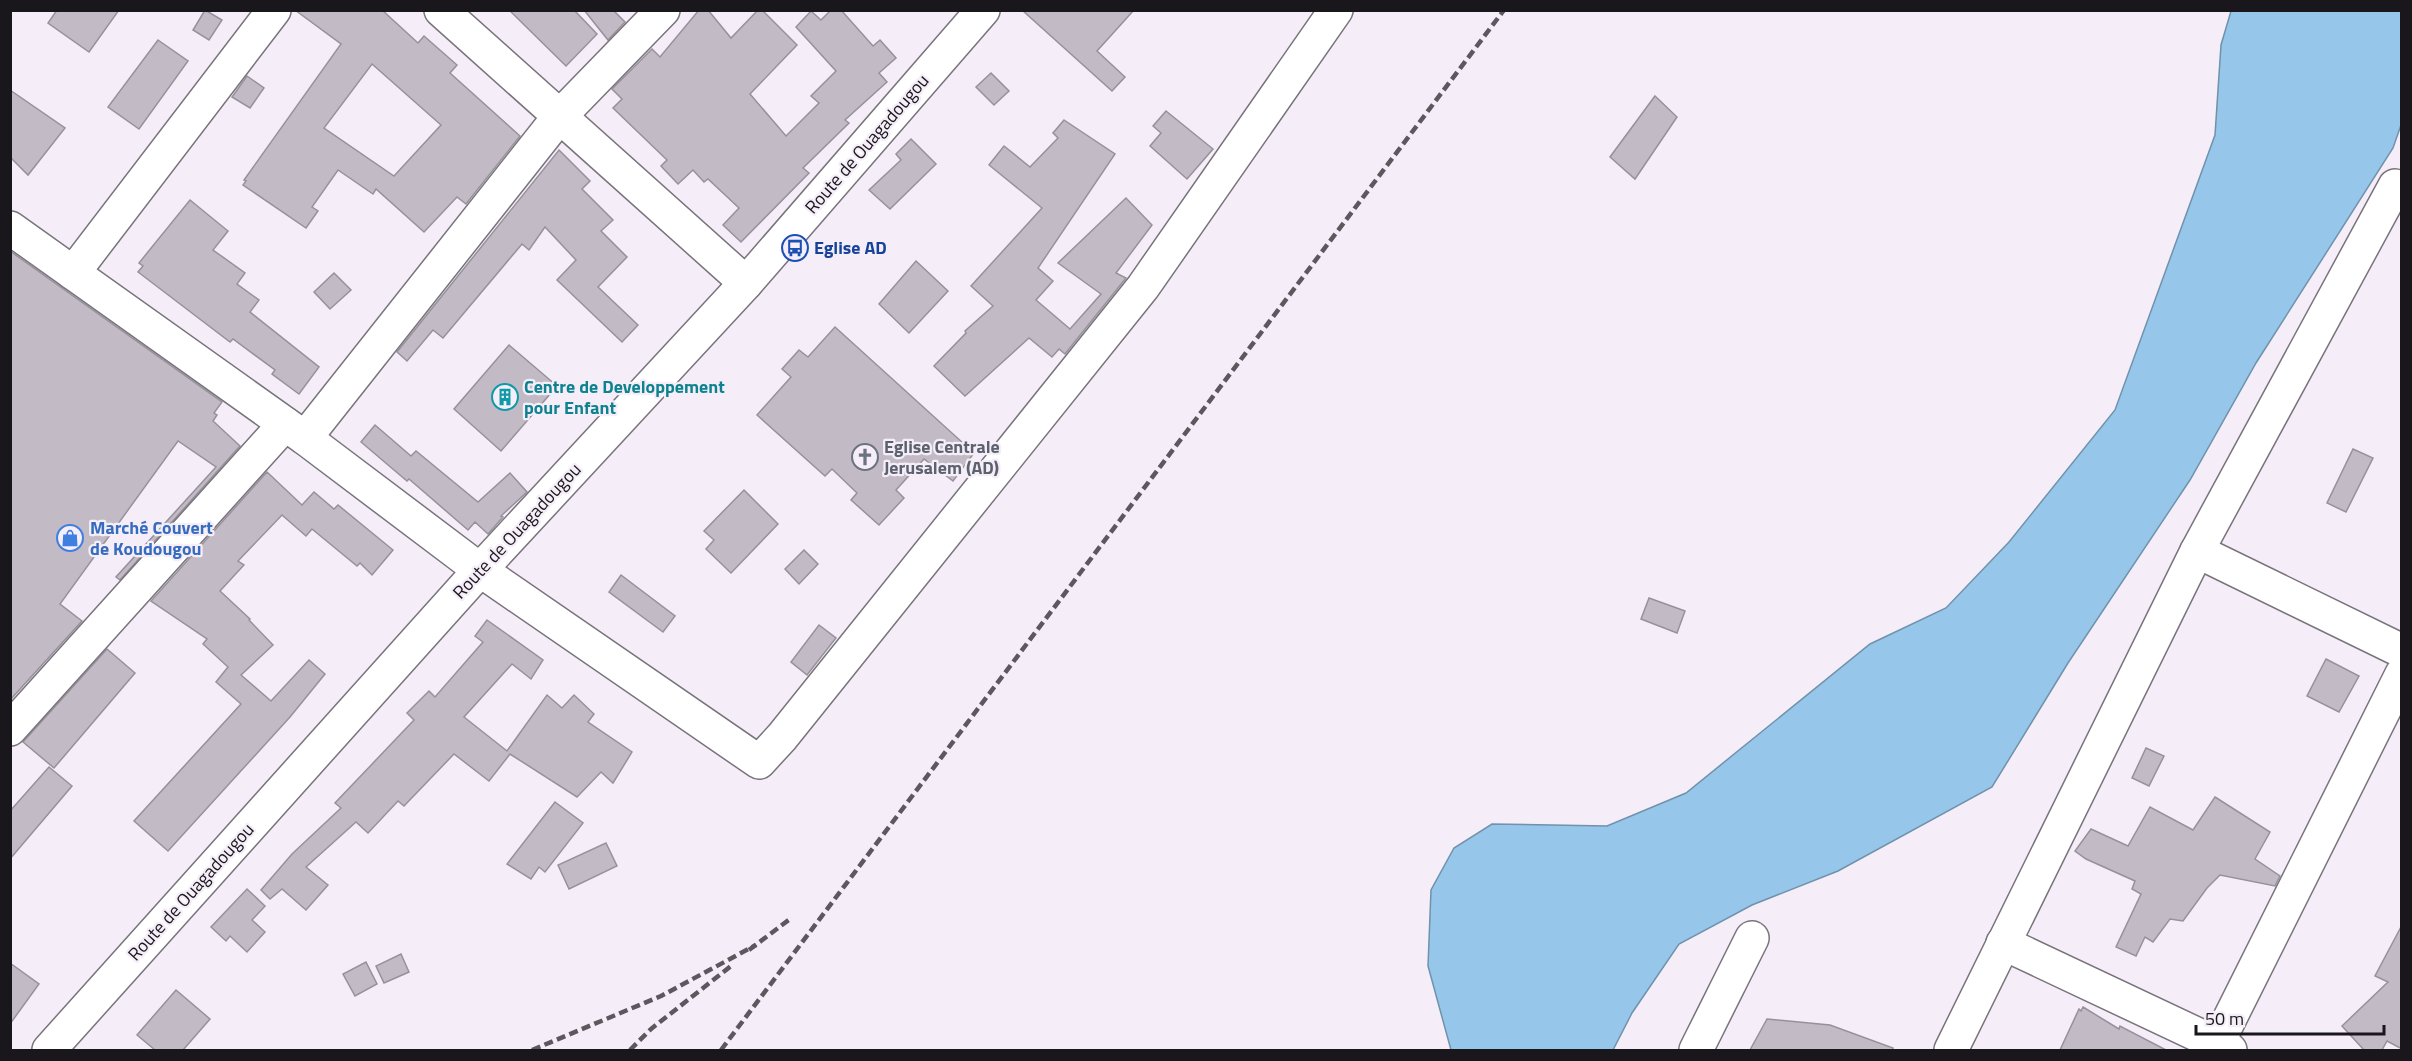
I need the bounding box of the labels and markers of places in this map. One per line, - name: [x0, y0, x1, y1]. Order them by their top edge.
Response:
- bus stop icon: Eglise AD: [780, 233, 810, 263]
- place label: Eglise AD: [814, 234, 887, 261]
- place label: Centre de Developpement pour Enfant: [524, 373, 725, 421]
- building icon: Centre de Developpement pour Enfant: [490, 382, 520, 412]
- place label: Eglise Centrale Jerusalem (AD): [884, 433, 1000, 481]
- church icon: Eglise Centrale Jerusalem (AD): [850, 442, 880, 472]
- place label: Marché Couvert de Koudougou: [90, 514, 213, 562]
- shop icon: Marché Couvert de Koudougou: [55, 523, 85, 553]

